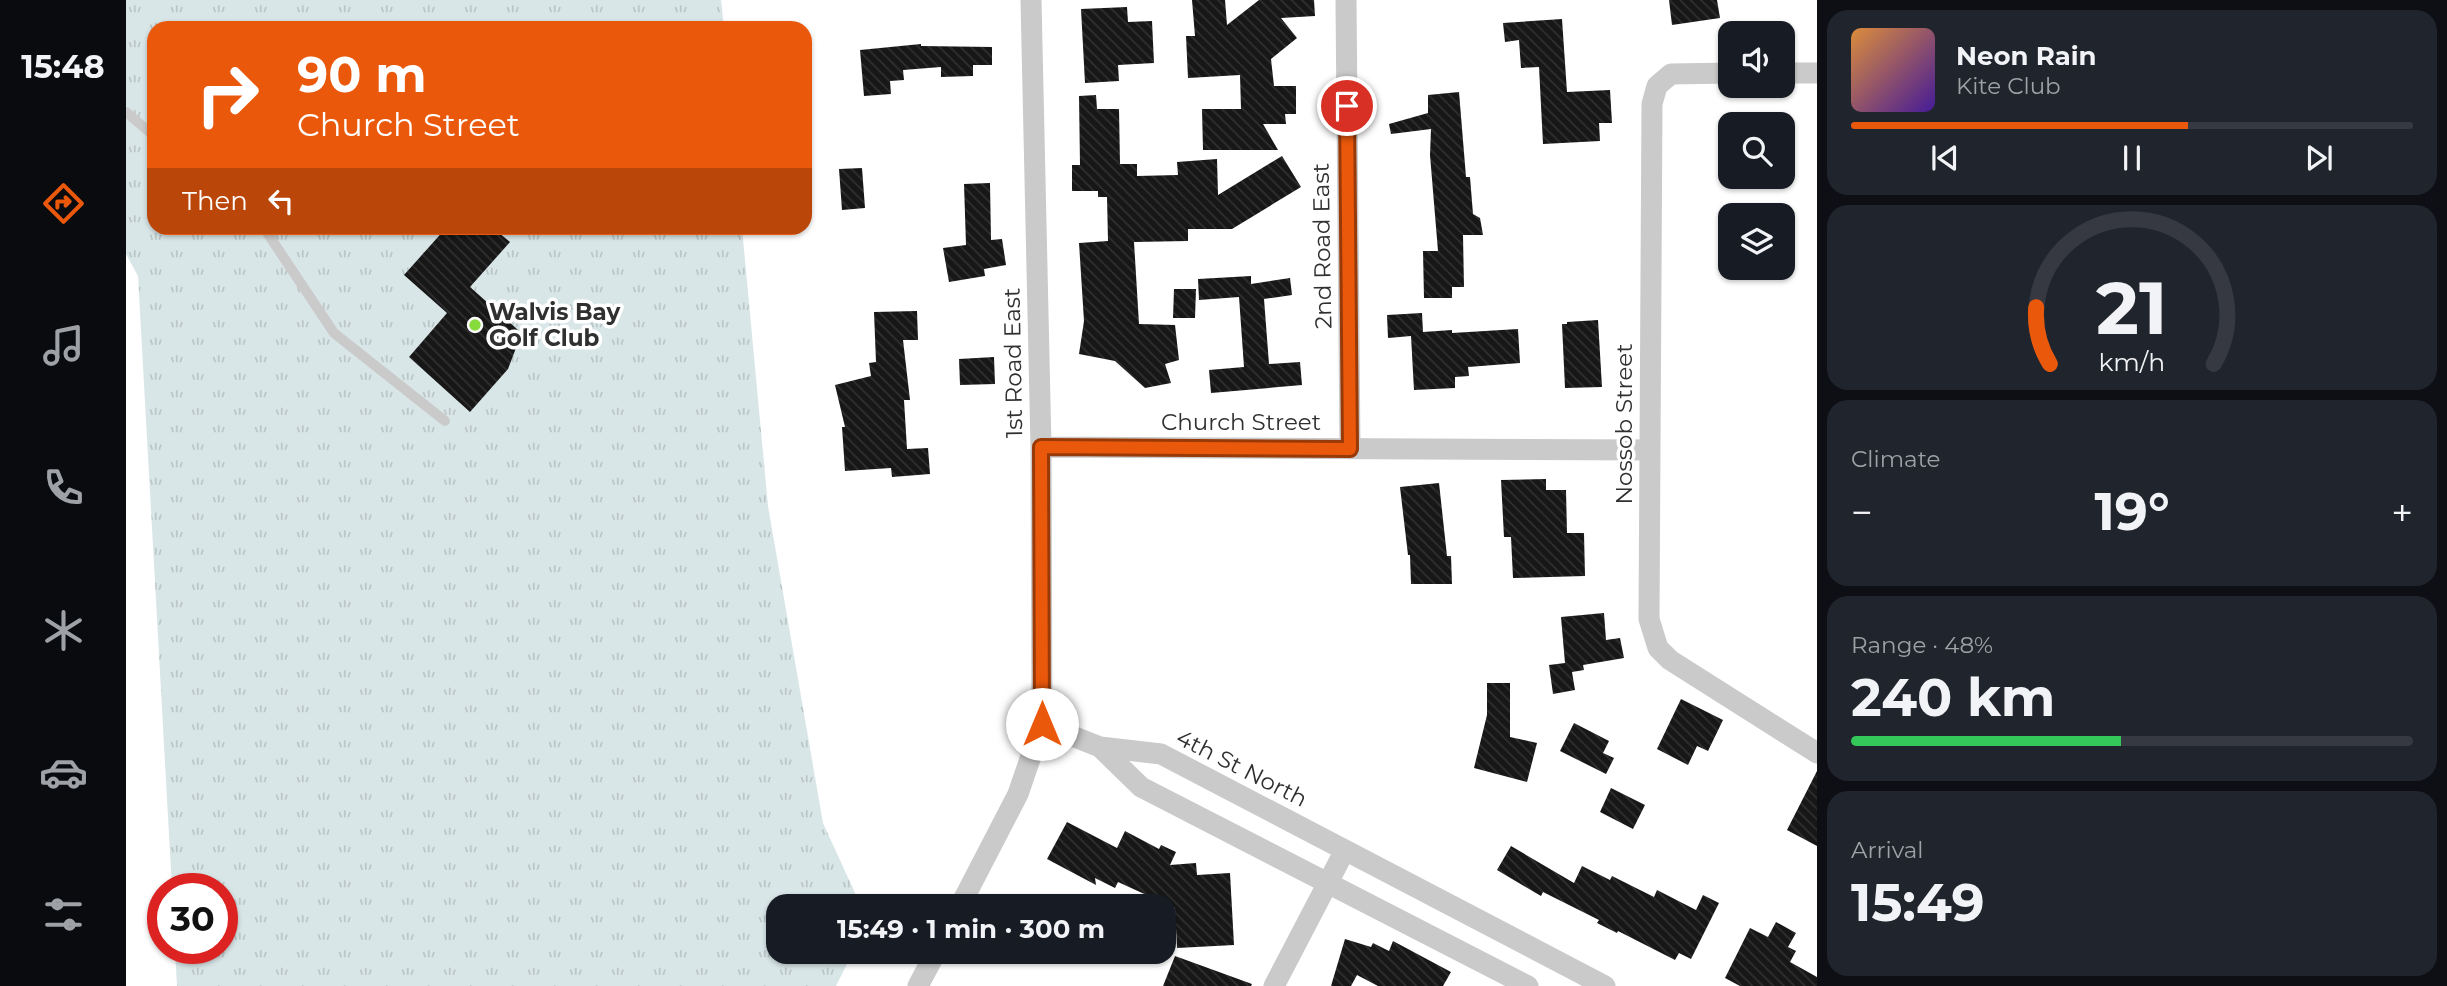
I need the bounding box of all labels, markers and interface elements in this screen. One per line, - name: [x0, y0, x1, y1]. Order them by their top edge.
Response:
- map controls: [1718, 21, 1795, 280]
- button: sound: [1718, 21, 1795, 98]
- text: Neon Rain: [1956, 40, 2097, 72]
- text: 90 m: [297, 45, 427, 104]
- text: 15:48: [21, 47, 105, 86]
- icon: right: [182, 49, 273, 140]
- text: Kite Club: [1956, 72, 2061, 100]
- pin: [1317, 76, 1377, 136]
- icon: arrive: [1328, 87, 1366, 125]
- text: Church Street: [297, 105, 520, 144]
- button: search: [1718, 112, 1795, 189]
- icon: previous: [1926, 139, 1964, 177]
- icon: pause: [2113, 139, 2151, 177]
- icon: next: [2300, 139, 2338, 177]
- street label: 2nd Road East: [1307, 163, 1337, 329]
- icon: directions: [39, 179, 88, 228]
- icon: left: [262, 182, 300, 220]
- text: Then: [182, 185, 248, 217]
- button: layers: [1718, 203, 1795, 280]
- text: 21: [2096, 264, 2168, 352]
- street label: 1st Road East: [998, 288, 1028, 438]
- place label: Walvis Bay Golf Club: [489, 298, 621, 352]
- marker: Walvis Bay Golf Club: [467, 317, 483, 333]
- icon: music: [39, 321, 88, 370]
- street label: Nossob Street: [1610, 343, 1638, 505]
- text: km/h: [2099, 347, 2165, 377]
- street label: Church Street: [1161, 408, 1321, 436]
- text: Climate: [1851, 445, 1940, 473]
- icon: phone: [39, 463, 88, 512]
- text: 19°: [2094, 480, 2170, 543]
- text: −: [1851, 489, 1873, 536]
- text: +: [2391, 489, 2413, 536]
- icon: climate: [39, 606, 88, 655]
- text: Range · 48%: [1851, 631, 1993, 659]
- text: 240 km: [1851, 666, 2055, 729]
- position arrow: [1005, 687, 1079, 761]
- street label: 4th St North: [1172, 723, 1312, 813]
- icon: car: [39, 748, 88, 797]
- text: Arrival: [1851, 836, 1924, 864]
- text: 15:49: [1851, 871, 1985, 934]
- speed limit sign: 30: [147, 873, 238, 964]
- icon: filters: [39, 890, 88, 939]
- text: 15:49 · 1 min · 300 m: [837, 913, 1105, 945]

